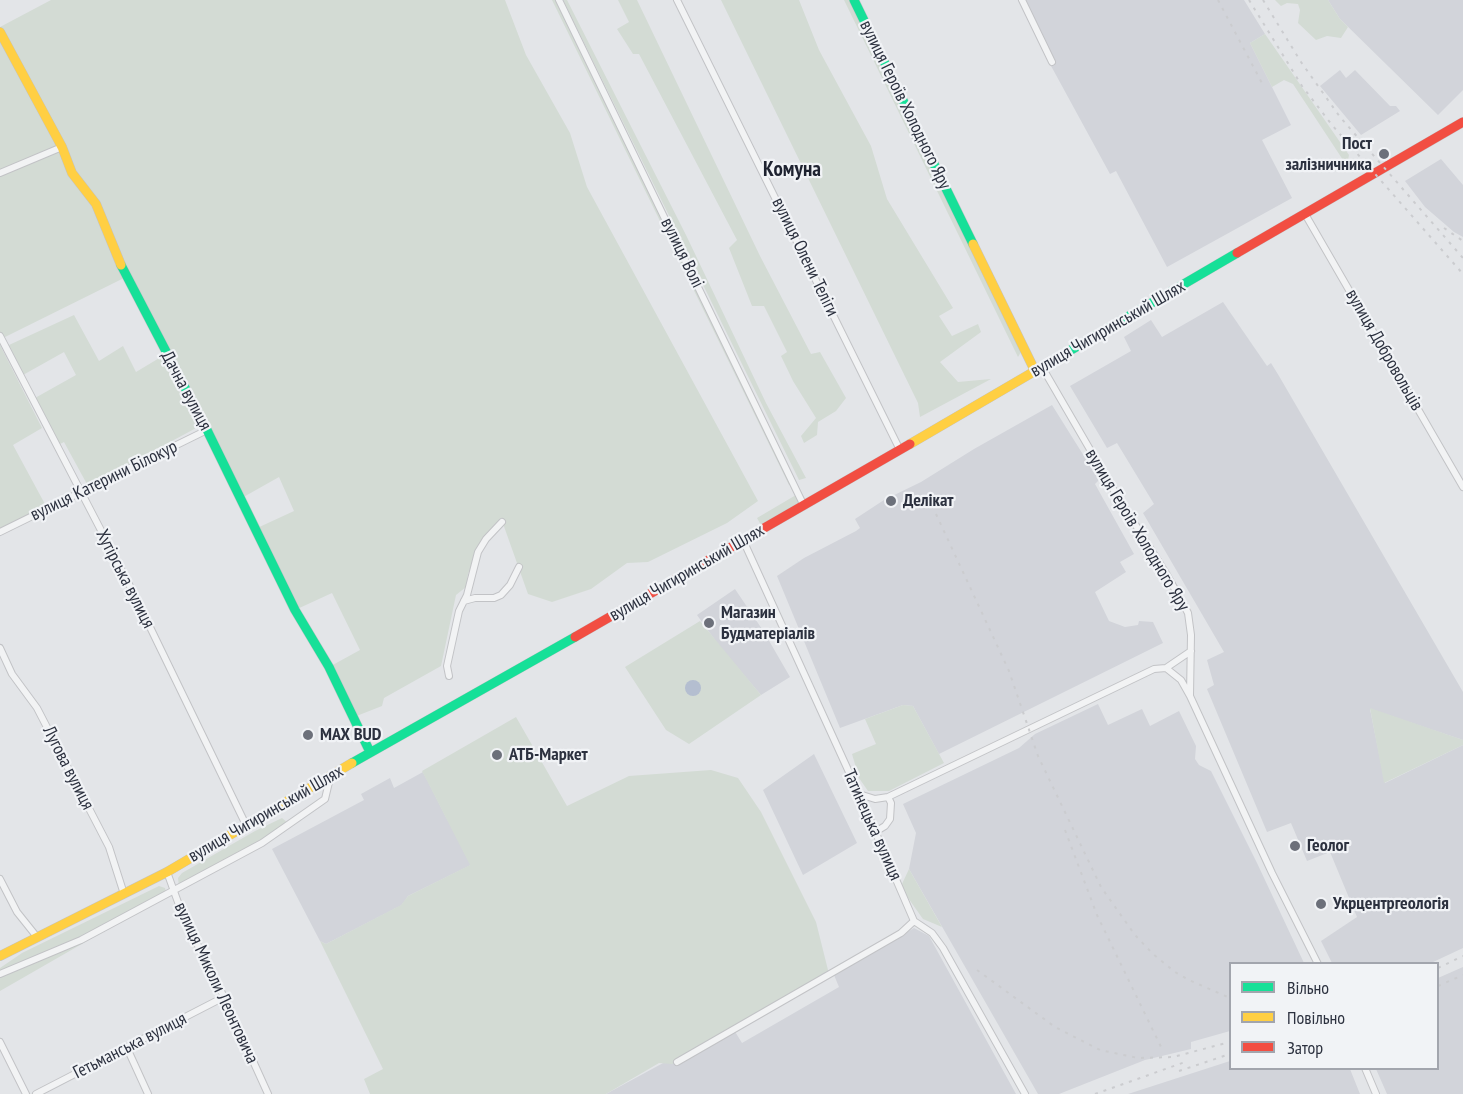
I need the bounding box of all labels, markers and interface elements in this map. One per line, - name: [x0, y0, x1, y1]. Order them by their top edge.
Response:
- street label: вулиця Героїв Холодного Яру: [855, 17, 955, 193]
- place label: Пост залізничника: [1285, 133, 1372, 176]
- marker: Пост залізничника: [1377, 147, 1391, 161]
- district label: Комуна: [763, 157, 821, 183]
- street label: вулиця Олени Теліги: [767, 194, 843, 320]
- street label: вулиця Волі: [656, 214, 708, 292]
- street label: вулиця Чигиринський Шлях: [1027, 276, 1189, 382]
- street label: вулиця Добровольців: [1340, 285, 1428, 415]
- street label: Дачна вулиця: [156, 348, 216, 434]
- street label: вулиця Катерини Білокур: [27, 436, 181, 526]
- street label: вулиця Героїв Холодного Яру: [1080, 445, 1194, 615]
- place label: Делікат: [903, 490, 954, 512]
- marker: Делікат: [884, 494, 898, 508]
- street label: вулиця Чигиринський Шлях: [606, 520, 768, 626]
- street label: Хутірська вулиця: [91, 526, 159, 632]
- place label: Магазин Будматеріалів: [721, 602, 815, 644]
- marker: Магазин Будматеріалів: [702, 616, 716, 630]
- street label: Лугова вулиця: [38, 723, 98, 813]
- place label: MAX BUD: [320, 724, 381, 746]
- marker: MAX BUD: [301, 728, 315, 742]
- place label: АТБ-Маркет: [509, 744, 588, 766]
- marker: АТБ-Маркет: [490, 748, 504, 762]
- street label: вулиця Чигиринський Шлях: [185, 761, 347, 867]
- street label: Татинецька вулиця: [838, 766, 906, 884]
- place label: Геолог: [1307, 835, 1349, 857]
- marker: Геолог: [1288, 839, 1302, 853]
- place label: Укрцентргеологія: [1333, 893, 1449, 915]
- marker: Укрцентргеологія: [1314, 897, 1328, 911]
- street label: вулиця Миколи Леонтовича: [169, 899, 263, 1067]
- legend: [1229, 962, 1439, 1070]
- text: Вільно: [1287, 976, 1329, 999]
- text: Повільно: [1287, 1006, 1345, 1029]
- street label: Гетьманська вулиця: [70, 1008, 190, 1084]
- text: Затор: [1287, 1036, 1323, 1059]

